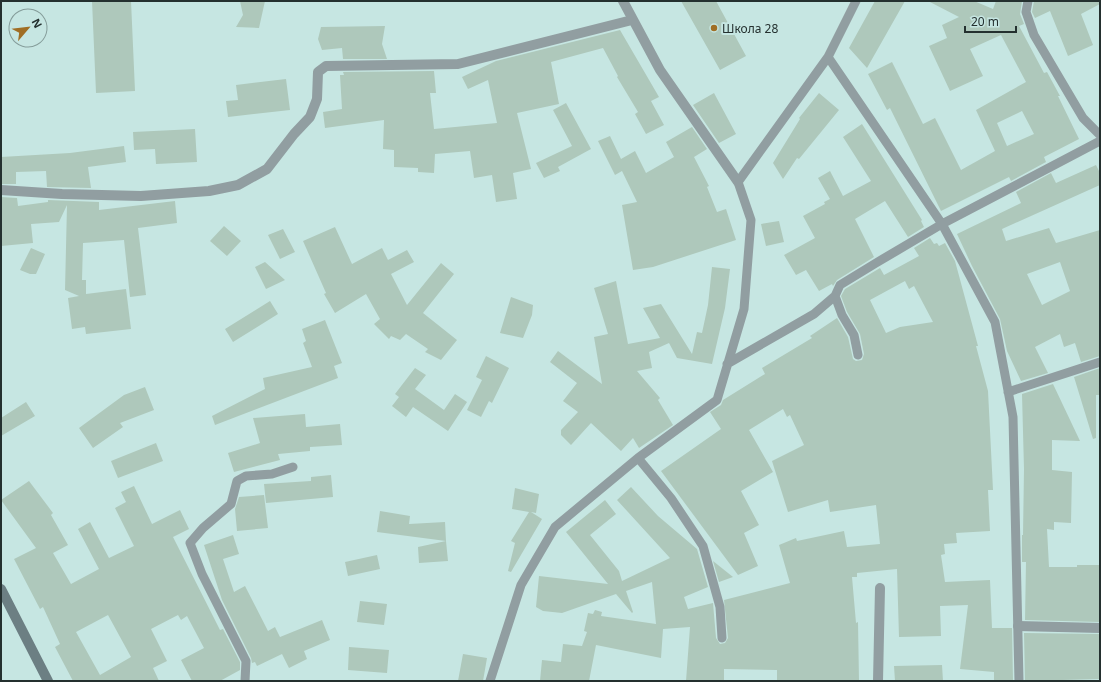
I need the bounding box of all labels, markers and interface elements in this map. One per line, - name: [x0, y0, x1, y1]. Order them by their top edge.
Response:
- north arrow: [8, 8, 48, 48]
- scale bar: [965, 8, 1016, 34]
- text: 20 m: [971, 13, 999, 30]
- text: N: [29, 16, 46, 31]
- place label: Школа 28: [722, 20, 778, 37]
- marker: Школа 28: [709, 23, 719, 33]

